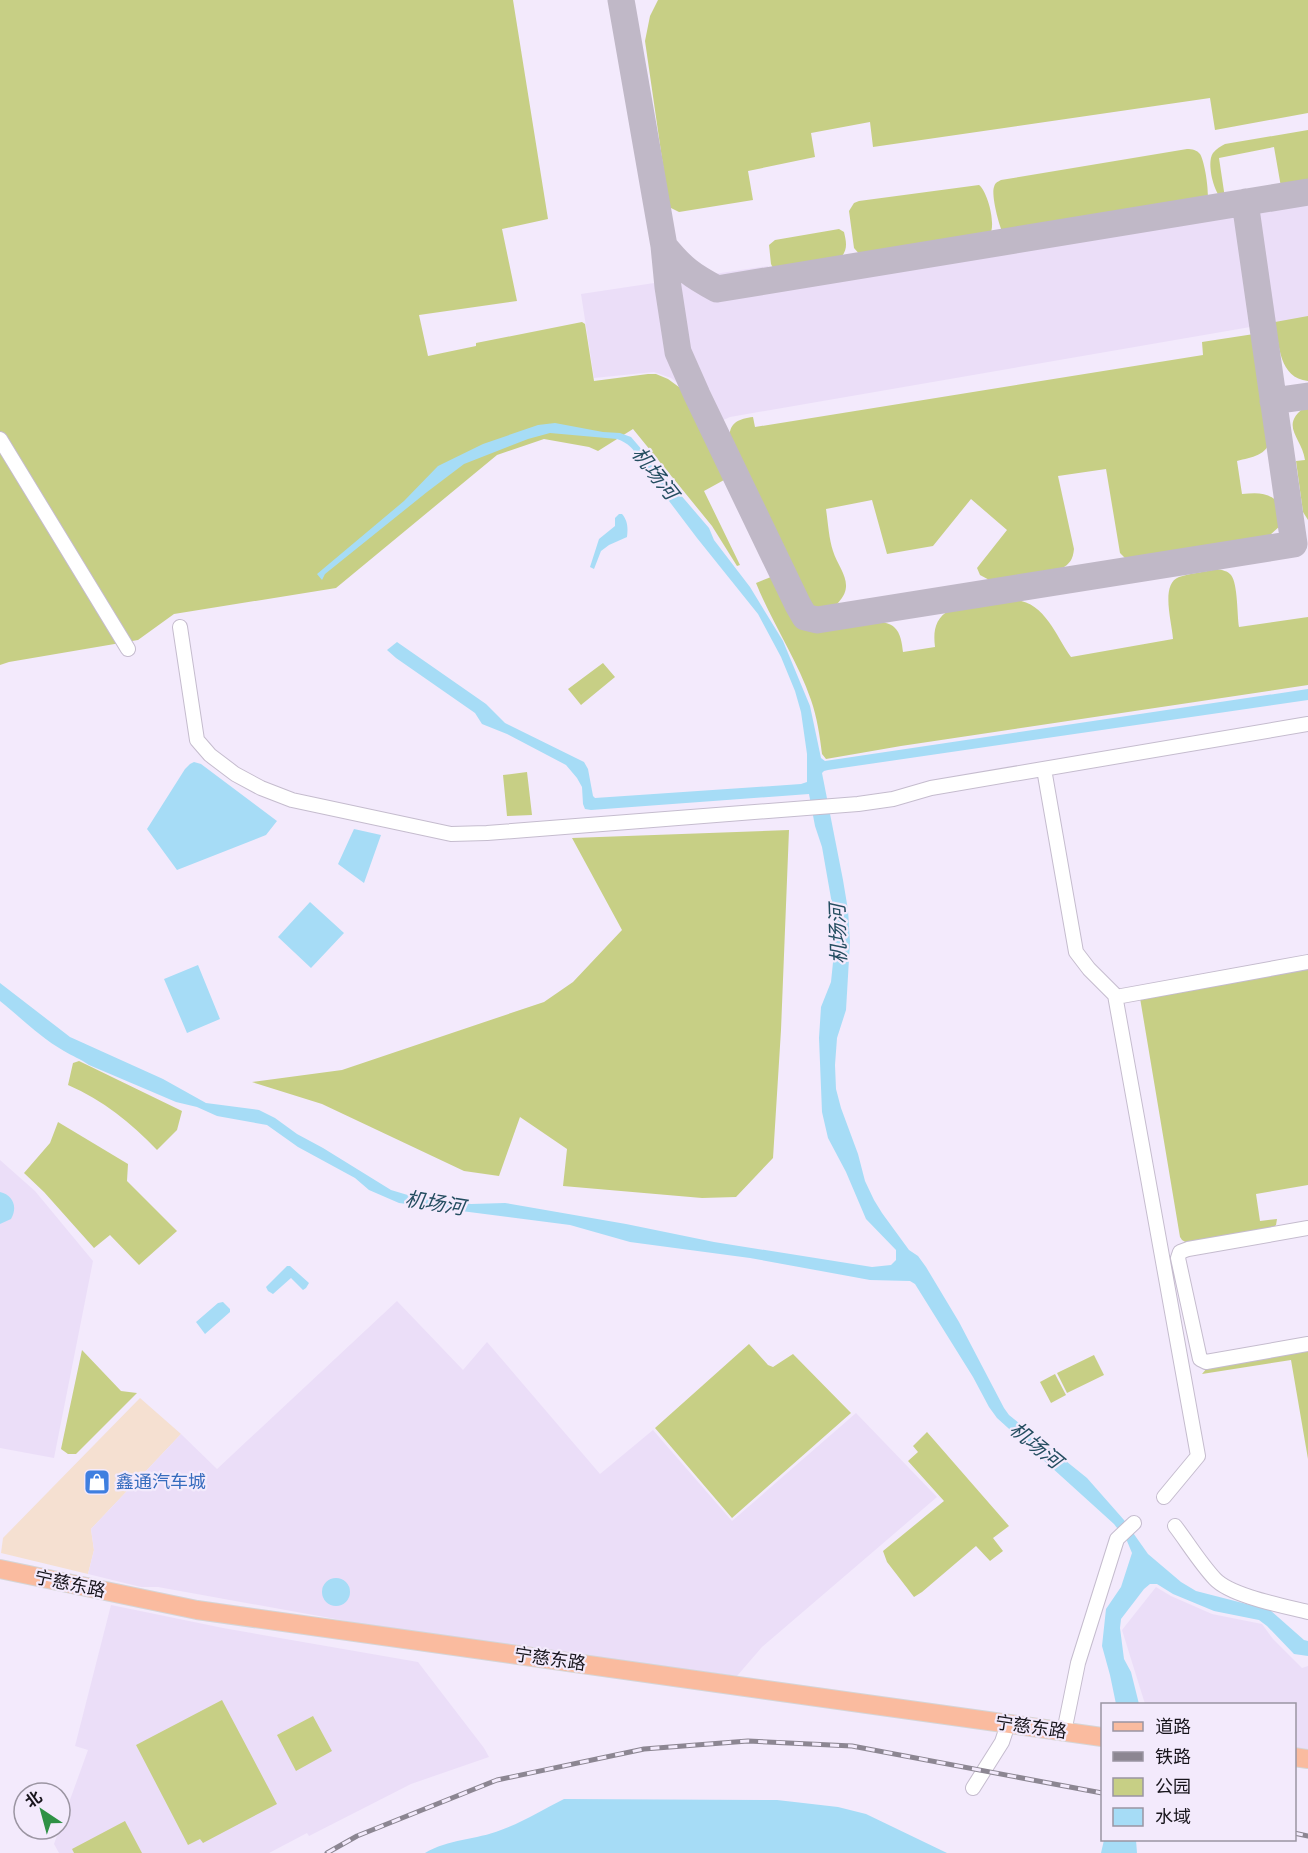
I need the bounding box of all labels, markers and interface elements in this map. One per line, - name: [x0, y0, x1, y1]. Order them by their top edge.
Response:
- water label: 机场河: [626, 441, 687, 508]
- water label: 机场河: [823, 900, 852, 964]
- water label: 机场河: [403, 1184, 471, 1221]
- water label: 机场河: [1005, 1415, 1071, 1476]
- shop icon: 鑫通汽车城: [82, 1467, 112, 1497]
- place label: 鑫通汽车城: [116, 1469, 206, 1493]
- street label: 宁慈东路: [32, 1564, 108, 1602]
- street label: 宁慈东路: [513, 1641, 587, 1675]
- legend: [1101, 1703, 1296, 1841]
- street label: 宁慈东路: [994, 1709, 1068, 1743]
- text: 道路: [1155, 1714, 1191, 1738]
- text: 铁路: [1155, 1744, 1191, 1768]
- text: 公园: [1155, 1774, 1191, 1798]
- north arrow: [12, 1781, 72, 1841]
- text: 北: [20, 1785, 46, 1812]
- text: 水域: [1155, 1804, 1191, 1828]

